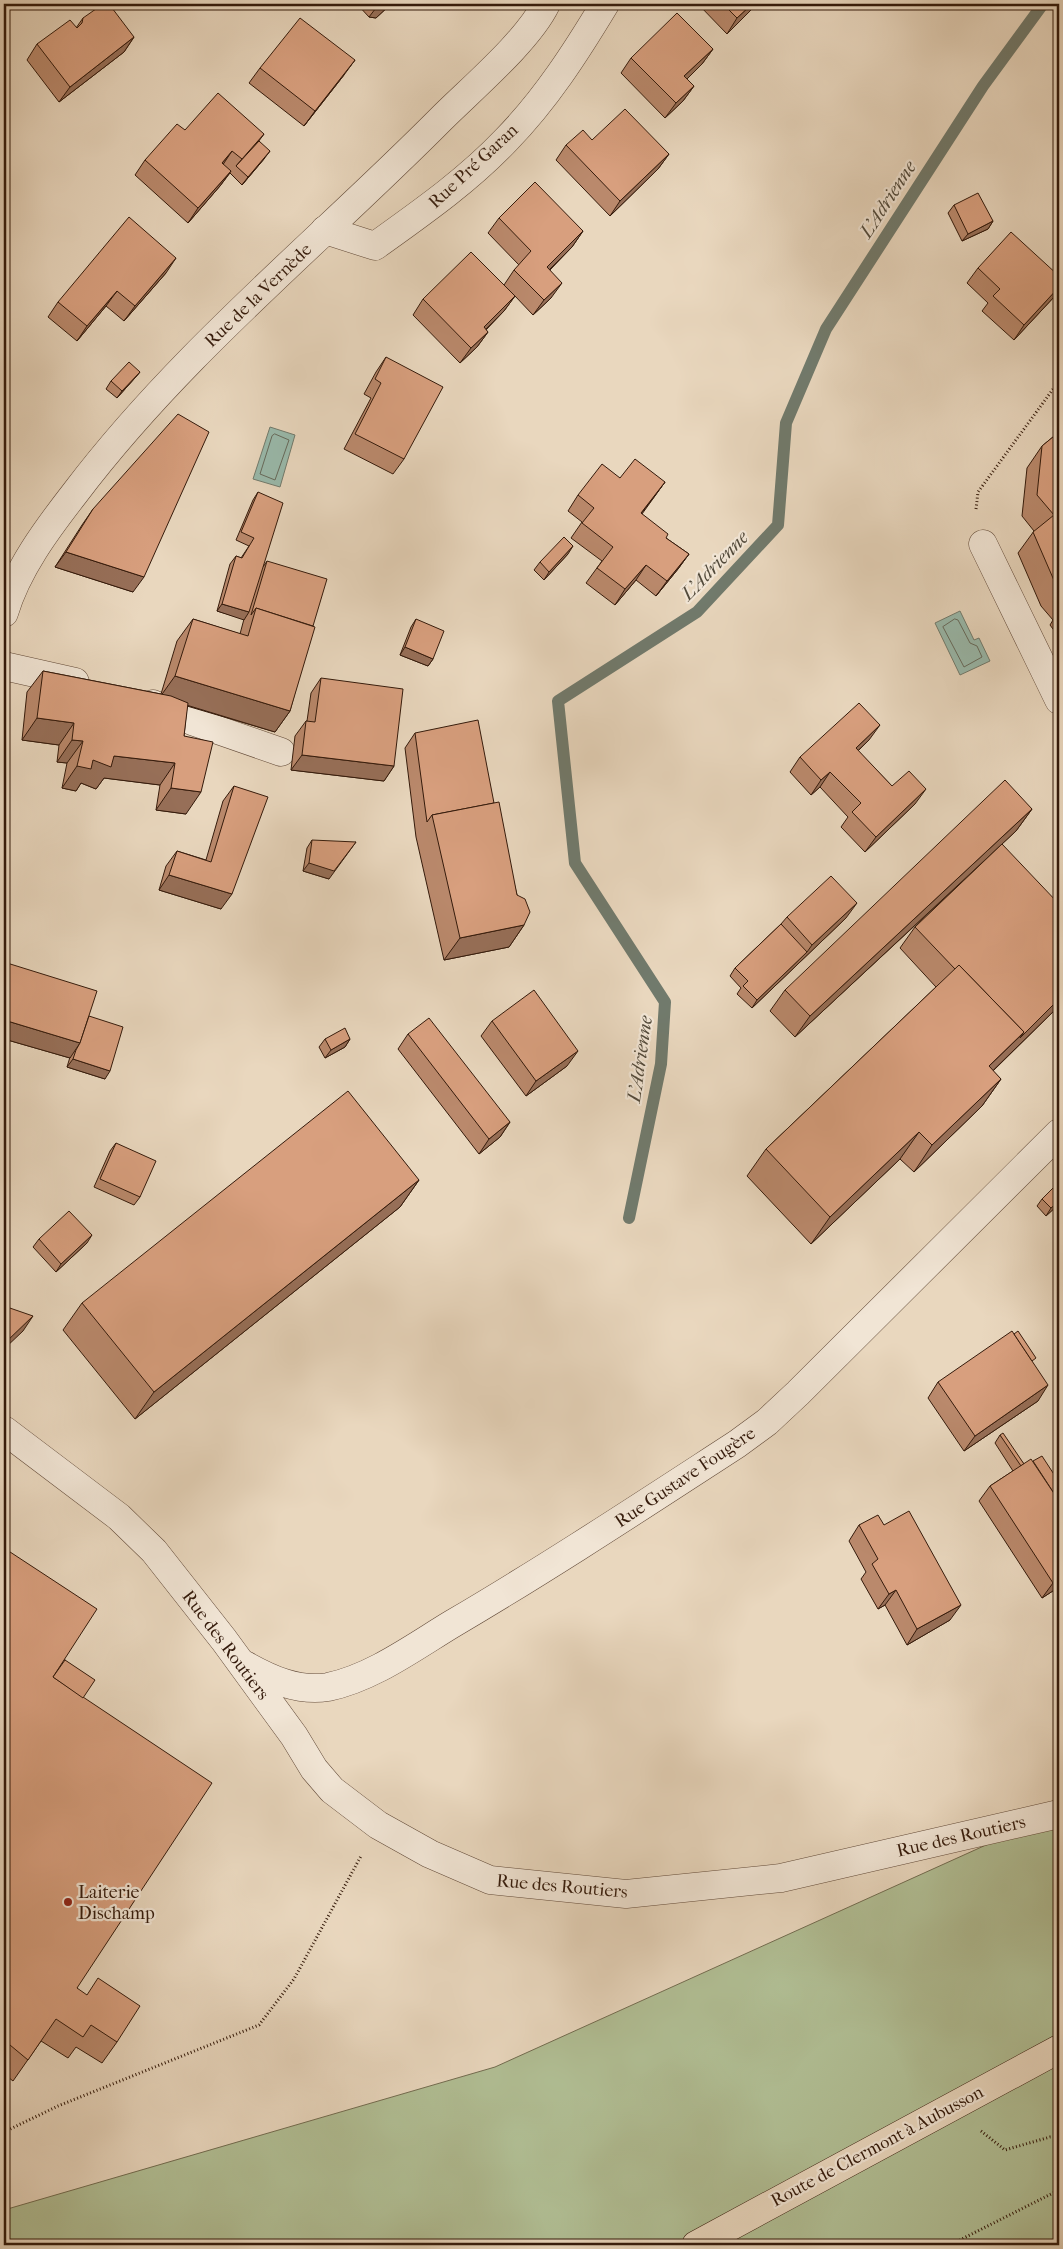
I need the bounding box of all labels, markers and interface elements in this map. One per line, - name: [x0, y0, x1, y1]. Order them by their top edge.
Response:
- street label: Rue Pré Garan: [424, 119, 523, 213]
- water label: L'Adrienne: [854, 156, 922, 244]
- street label: Rue de la Vernède: [200, 239, 316, 352]
- water label: L'Adrienne: [675, 526, 754, 606]
- water label: L'Adrienne: [623, 1013, 657, 1106]
- street label: Rue Gustave Fougère: [611, 1423, 760, 1532]
- street label: Rue des Routiers: [178, 1586, 274, 1704]
- street label: Rue des Routiers: [895, 1811, 1028, 1862]
- street label: Rue des Routiers: [496, 1870, 629, 1903]
- place label: Laiterie Dischamp: [78, 1882, 155, 1924]
- marker: Laiterie Dischamp: [62, 1896, 74, 1908]
- street label: Route de Clermont à Aubusson: [767, 2081, 988, 2212]

